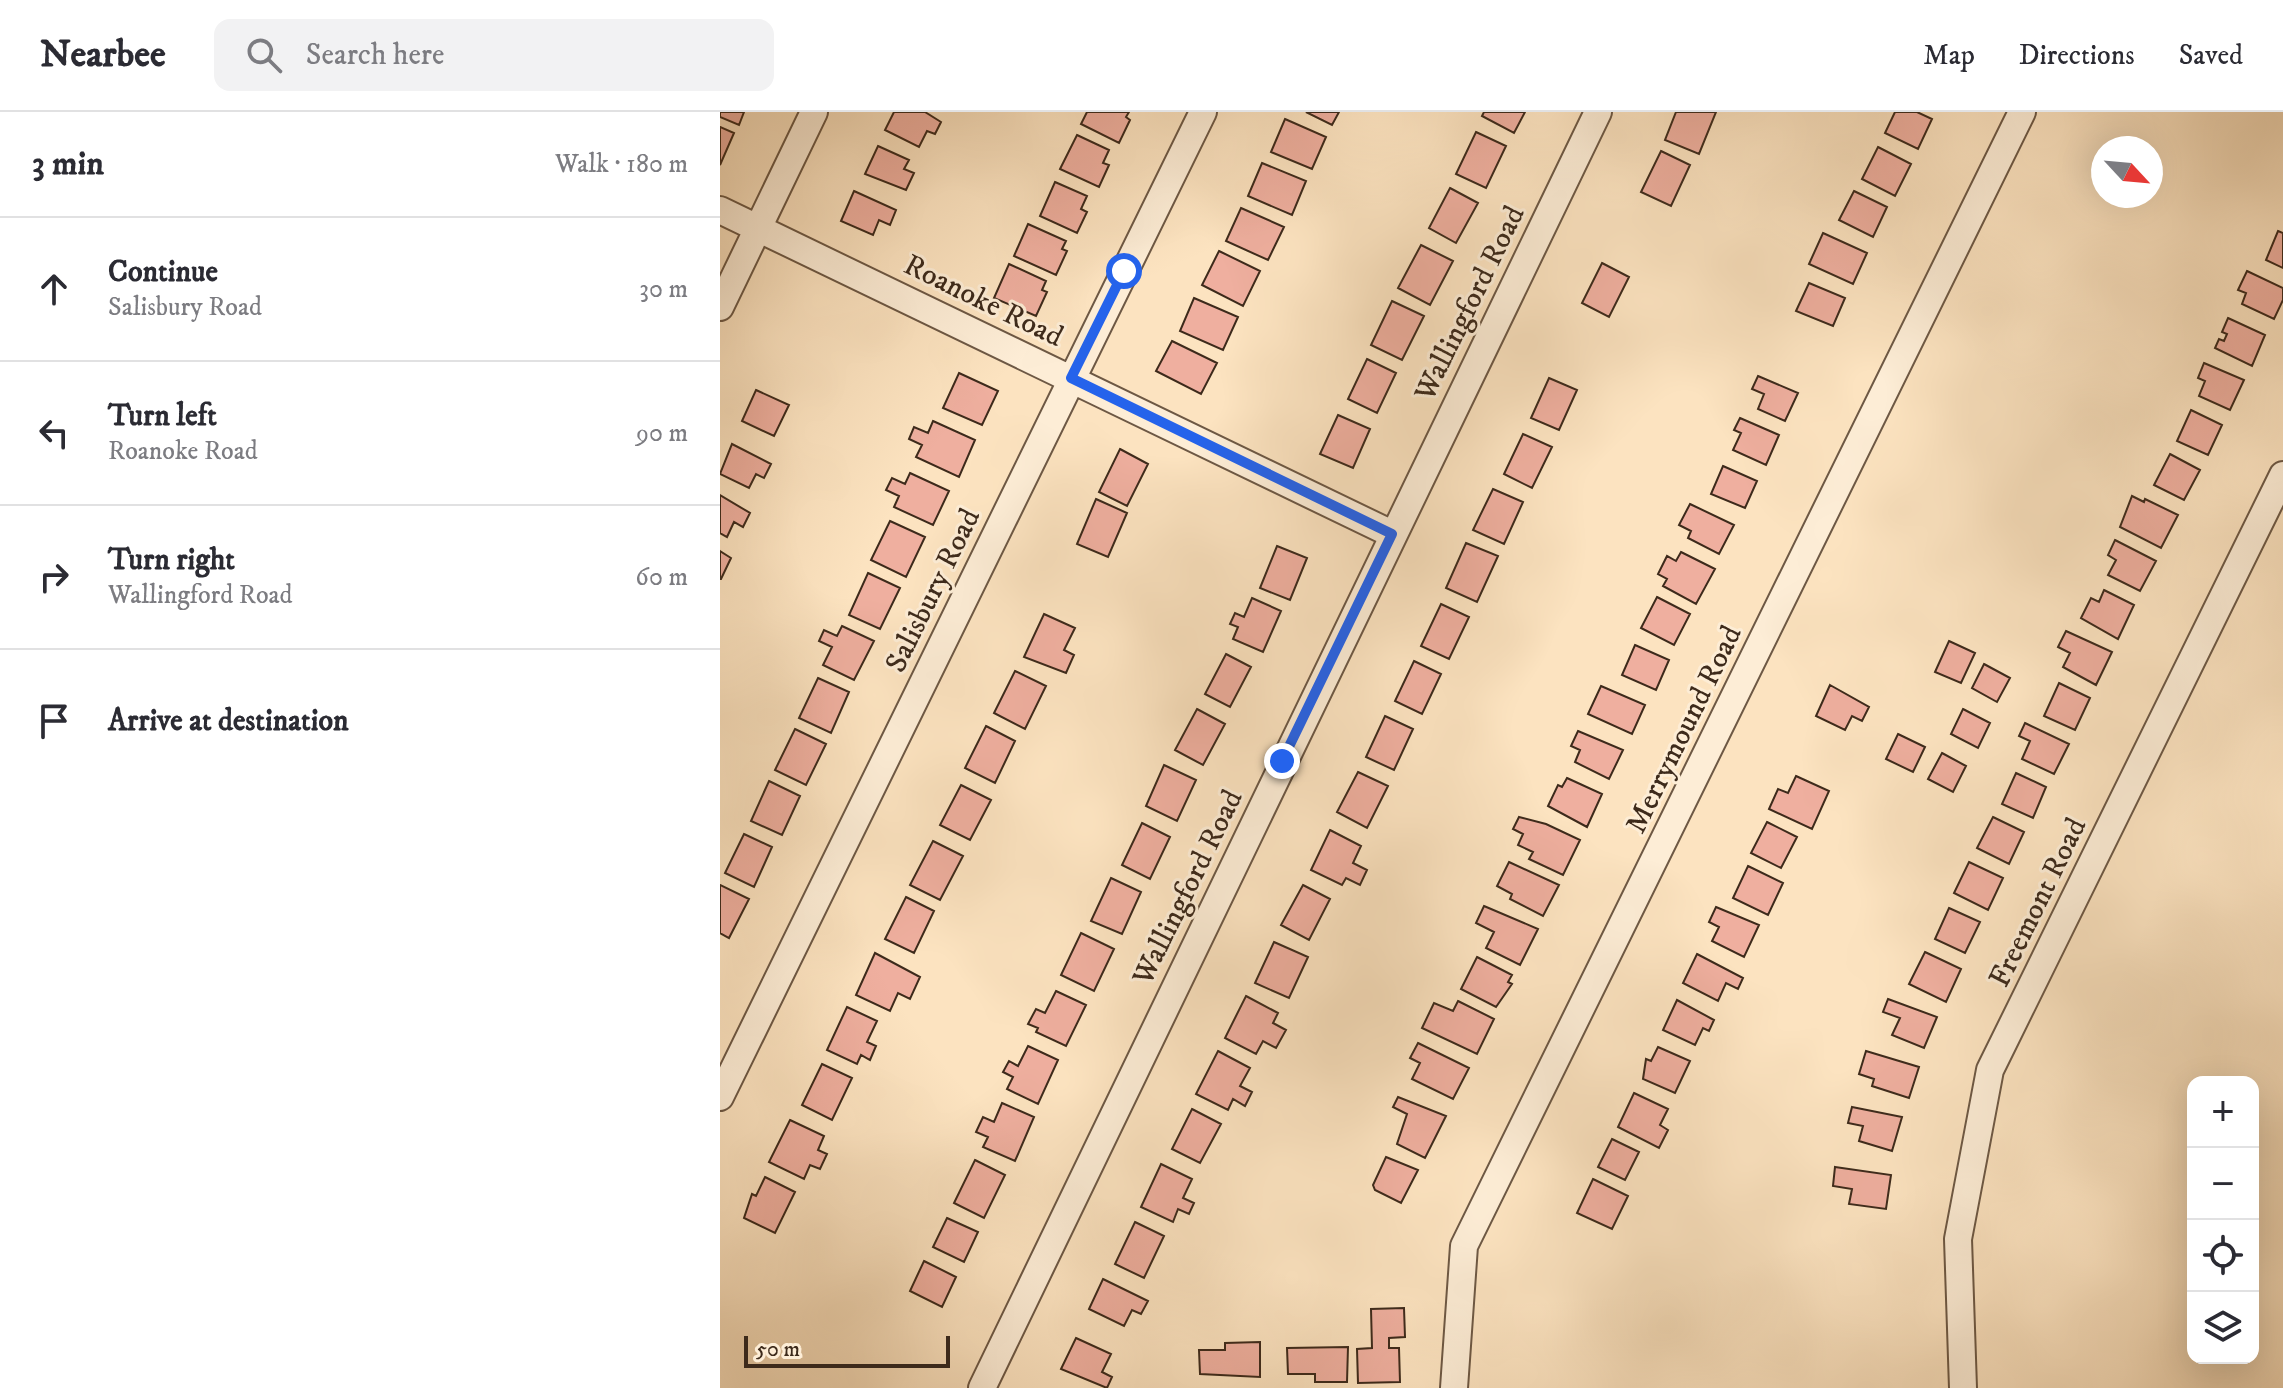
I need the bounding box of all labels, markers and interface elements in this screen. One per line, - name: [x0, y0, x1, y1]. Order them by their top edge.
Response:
- search box: [214, 19, 774, 91]
- text: Nearbee: [40, 31, 166, 79]
- icon: search: [242, 33, 286, 77]
- text: Search here: [306, 37, 444, 74]
- text: Map: [1923, 38, 1975, 73]
- text: Directions: [2019, 38, 2135, 73]
- text: Saved: [2179, 38, 2243, 73]
- north arrow: [2091, 136, 2163, 208]
- text: 3 min: [32, 143, 104, 185]
- text: Walk · 180 m: [555, 148, 688, 181]
- street label: Wallingford Road: [1407, 200, 1534, 408]
- street label: Roanoke Road: [898, 247, 1069, 356]
- route start: [1106, 253, 1142, 289]
- text: Continue: [108, 254, 218, 291]
- icon: ahead: [32, 267, 76, 311]
- text: 30 m: [639, 273, 688, 306]
- text: Salisbury Road: [108, 291, 262, 324]
- text: Turn left: [108, 398, 217, 435]
- icon: left: [32, 411, 76, 455]
- text: 90 m: [636, 417, 688, 450]
- text: Roanoke Road: [108, 435, 258, 468]
- street label: Salisbury Road: [878, 503, 989, 679]
- text: Turn right: [108, 542, 235, 579]
- icon: right: [32, 555, 76, 599]
- text: 60 m: [635, 561, 688, 594]
- text: Wallingford Road: [108, 579, 293, 612]
- street label: Merrymound Road: [1618, 620, 1751, 840]
- icon: arrive: [32, 699, 76, 743]
- text: Arrive at destination: [108, 703, 349, 740]
- route end: [1264, 743, 1300, 779]
- street label: Wallingford Road: [1125, 784, 1252, 992]
- street label: Freemont Road: [1981, 812, 2095, 993]
- map controls: [2187, 1076, 2259, 1364]
- button: +: [2187, 1076, 2259, 1148]
- button: −: [2187, 1148, 2259, 1220]
- button: locate: [2187, 1220, 2259, 1292]
- button: layers: [2187, 1292, 2259, 1364]
- scale bar: [744, 1332, 950, 1368]
- text: 50 m: [756, 1336, 800, 1363]

